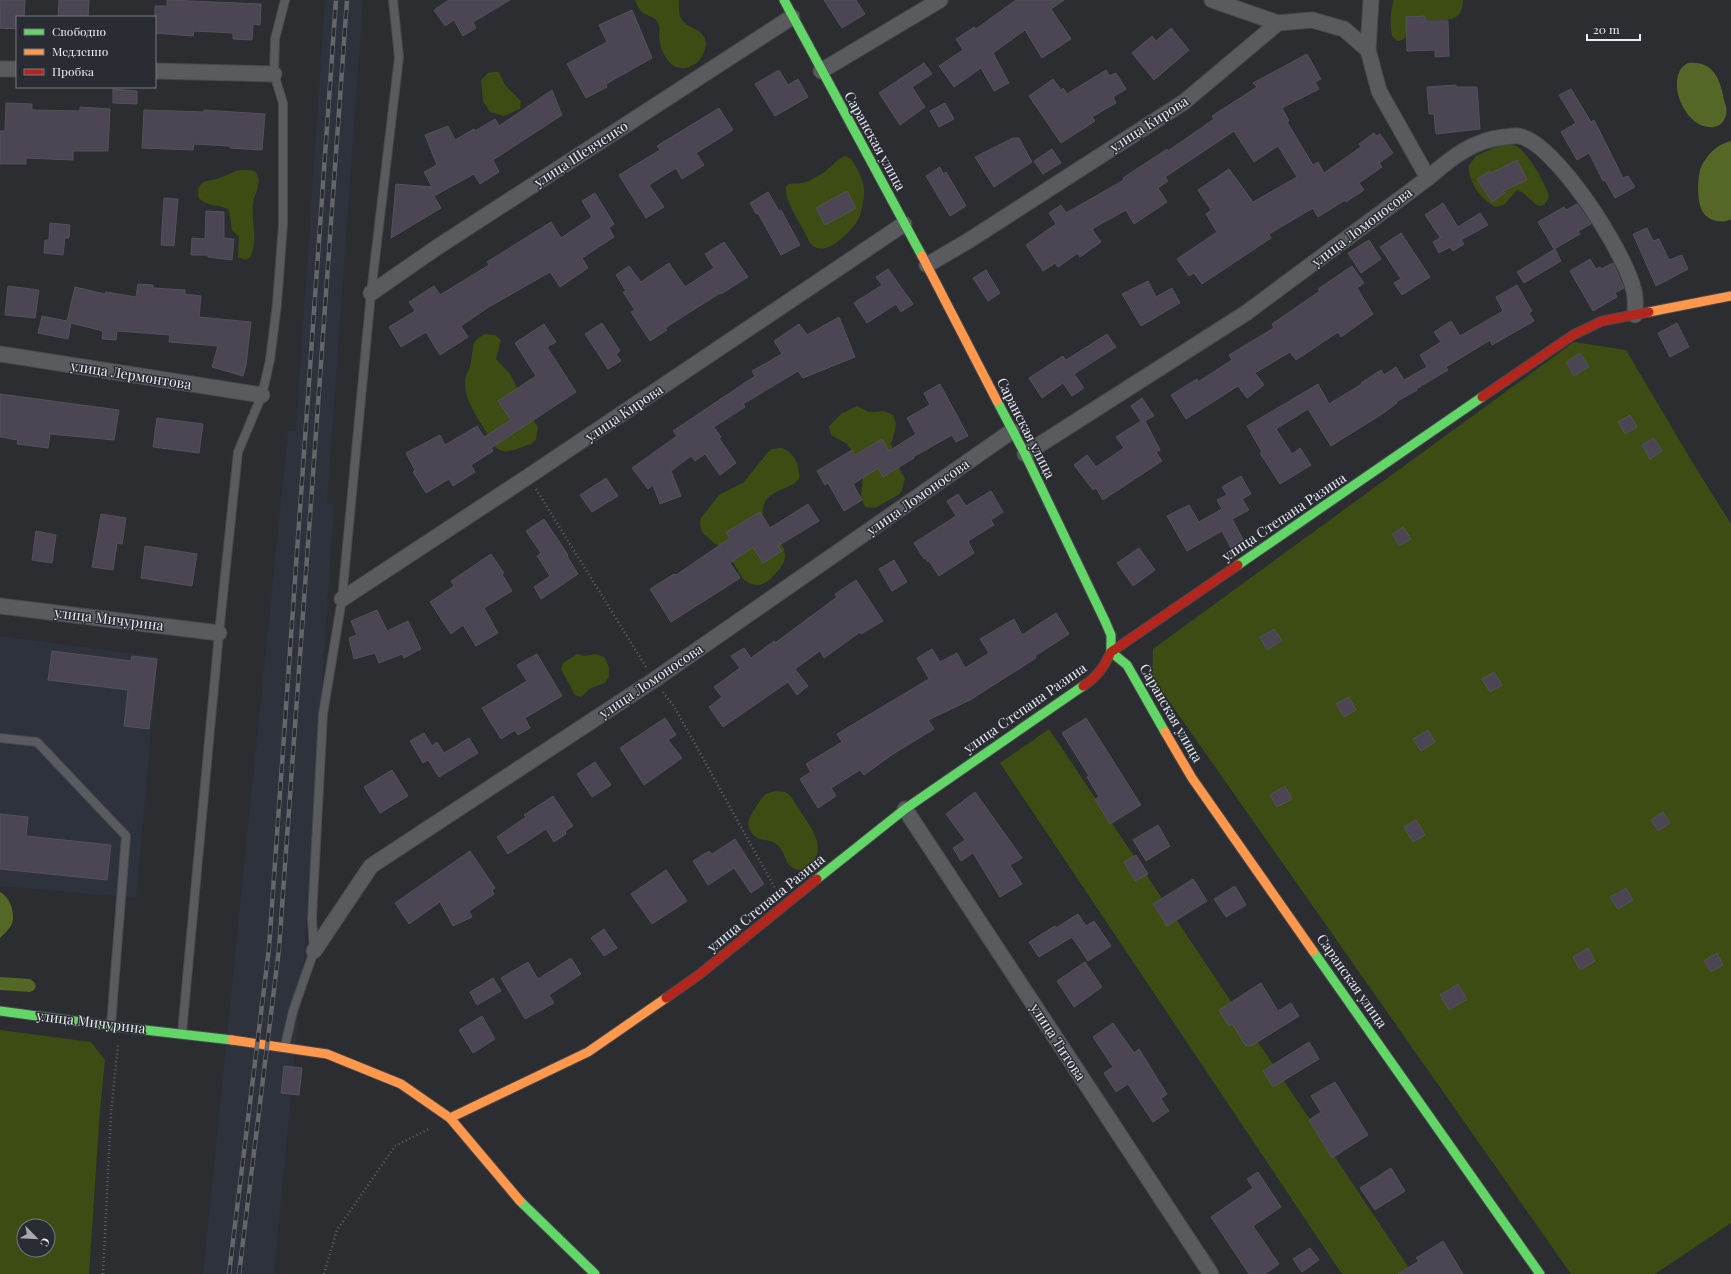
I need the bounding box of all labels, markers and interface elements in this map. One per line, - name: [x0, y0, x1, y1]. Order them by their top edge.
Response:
- legend: [16, 16, 156, 88]
- scale bar: [1587, 16, 1640, 42]
- text: 20 m: [1593, 21, 1620, 37]
- text: Свободно: [52, 23, 107, 39]
- text: Медленно: [52, 43, 109, 59]
- text: Пробка: [52, 63, 94, 79]
- street label: Саранская улица: [840, 88, 911, 194]
- street label: улица Кирова: [1105, 91, 1192, 157]
- street label: улица Шевченко: [529, 116, 632, 192]
- street label: улица Ломоносова: [1307, 183, 1416, 271]
- street label: улица Лермонтова: [68, 355, 193, 393]
- street label: Саранская улица: [993, 374, 1060, 481]
- street label: улица Кирова: [580, 380, 666, 446]
- street label: улица Ломоносова: [862, 454, 973, 540]
- street label: улица Степана Разина: [1217, 468, 1350, 566]
- street label: улица Мичурина: [52, 602, 165, 635]
- street label: улица Ломоносова: [594, 639, 706, 723]
- street label: улица Степана Разина: [959, 658, 1090, 758]
- street label: Саранская улица: [1135, 660, 1207, 766]
- street label: улица Степана Разина: [702, 849, 828, 957]
- street label: Саранская улица: [1313, 930, 1392, 1032]
- street label: улица Титова: [1026, 998, 1091, 1084]
- street label: улица Мичурина: [34, 1005, 147, 1038]
- north arrow: [16, 1218, 56, 1258]
- text: С: [37, 1236, 54, 1249]

